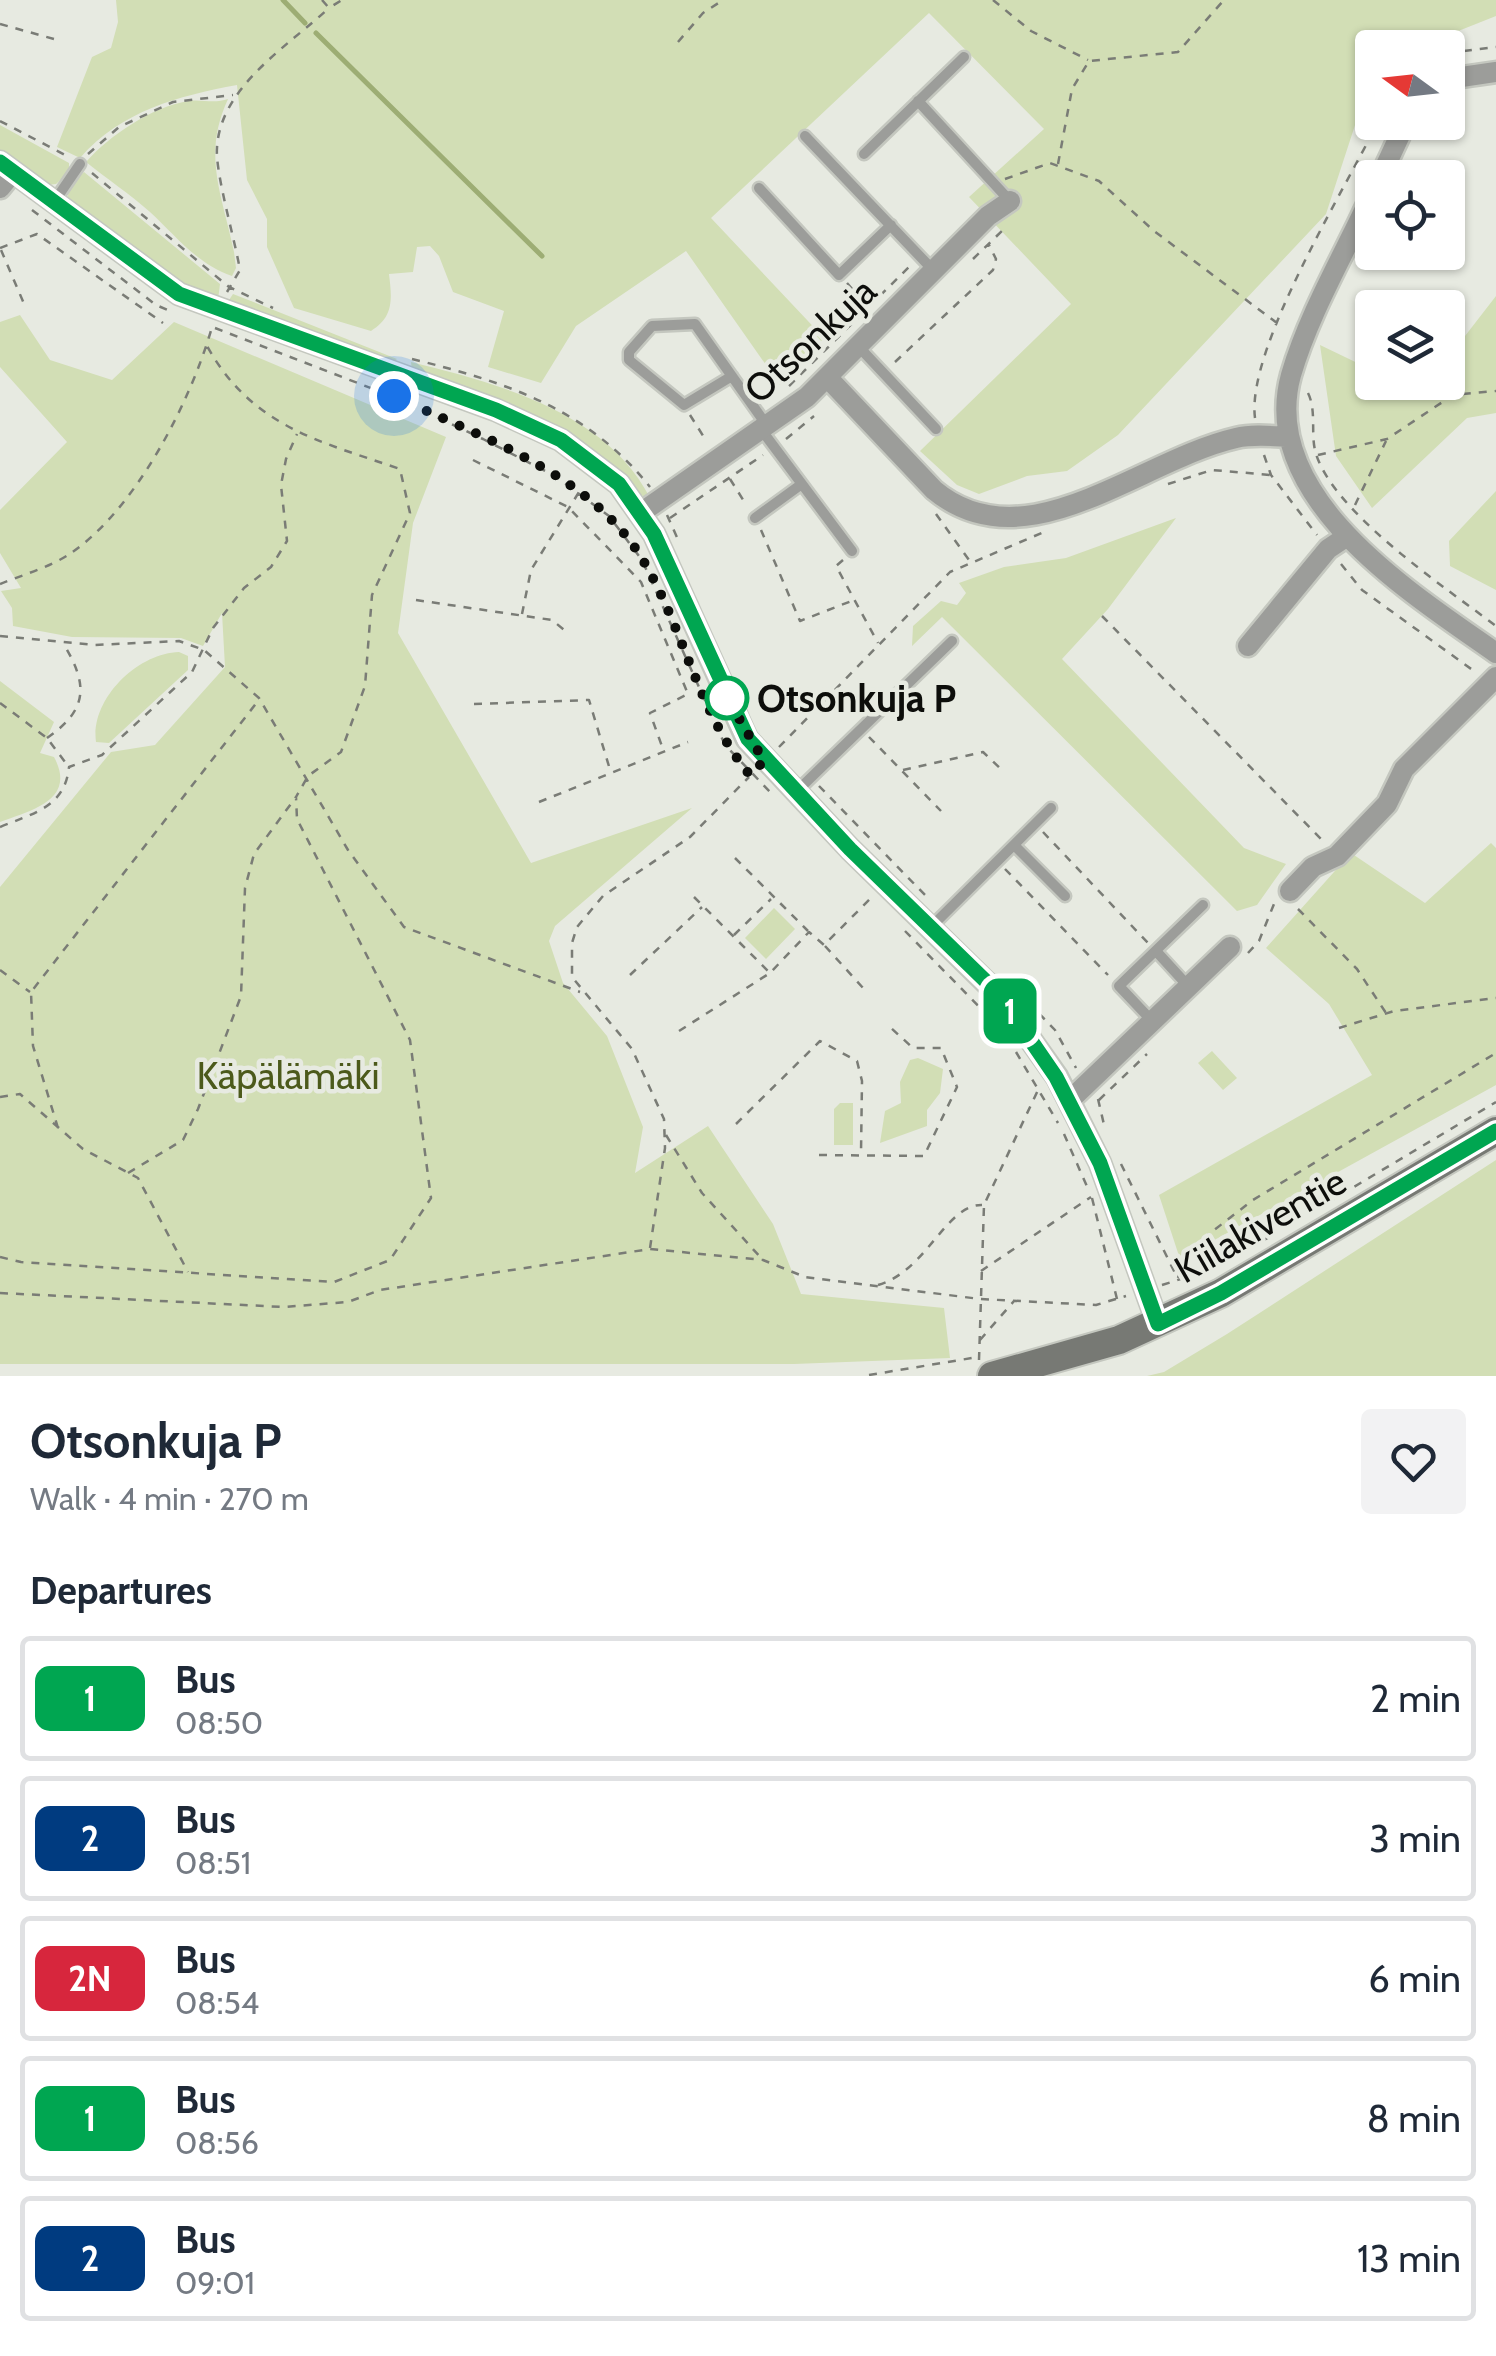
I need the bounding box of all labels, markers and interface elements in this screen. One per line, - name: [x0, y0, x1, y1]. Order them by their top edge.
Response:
- north arrow: [1355, 30, 1465, 140]
- map controls: [1355, 30, 1465, 400]
- button: locate: [1355, 160, 1465, 270]
- street label: Otsonkuja: [734, 267, 886, 413]
- button: layers: [1355, 290, 1465, 400]
- your location: [369, 371, 419, 421]
- place label: Otsonkuja P: [757, 675, 956, 722]
- marker: Otsonkuja P: [706, 677, 748, 719]
- line badge: 1: [978, 978, 1042, 1044]
- text: 1: [1004, 990, 1016, 1033]
- park label: Käpälämäki: [196, 1052, 380, 1099]
- street label: Kiilakiventie: [1166, 1157, 1354, 1293]
- button: heart: [1361, 1409, 1466, 1514]
- text: Otsonkuja P: [30, 1412, 282, 1470]
- text: Walk · 4 min · 270 m: [30, 1479, 309, 1518]
- text: Departures: [30, 1567, 212, 1614]
- text: Bus: [175, 1656, 236, 1703]
- text: 2 min: [1370, 1675, 1461, 1722]
- text: 1: [84, 1677, 96, 1720]
- text: 08:50: [175, 1703, 263, 1742]
- text: Bus: [175, 1796, 236, 1843]
- text: 3 min: [1369, 1815, 1461, 1862]
- text: 2: [81, 1817, 99, 1860]
- text: 08:51: [175, 1843, 251, 1882]
- text: Bus: [175, 1936, 236, 1983]
- text: 6 min: [1368, 1955, 1461, 2002]
- text: 2N: [68, 1957, 112, 2000]
- text: 08:54: [175, 1983, 259, 2022]
- text: Bus: [175, 2076, 236, 2123]
- text: 8 min: [1367, 2095, 1461, 2142]
- text: 1: [84, 2097, 96, 2140]
- text: 08:56: [175, 2123, 259, 2162]
- text: Bus: [175, 2216, 236, 2263]
- text: 13 min: [1357, 2235, 1461, 2282]
- text: 2: [81, 2237, 99, 2280]
- text: 09:01: [175, 2263, 255, 2302]

